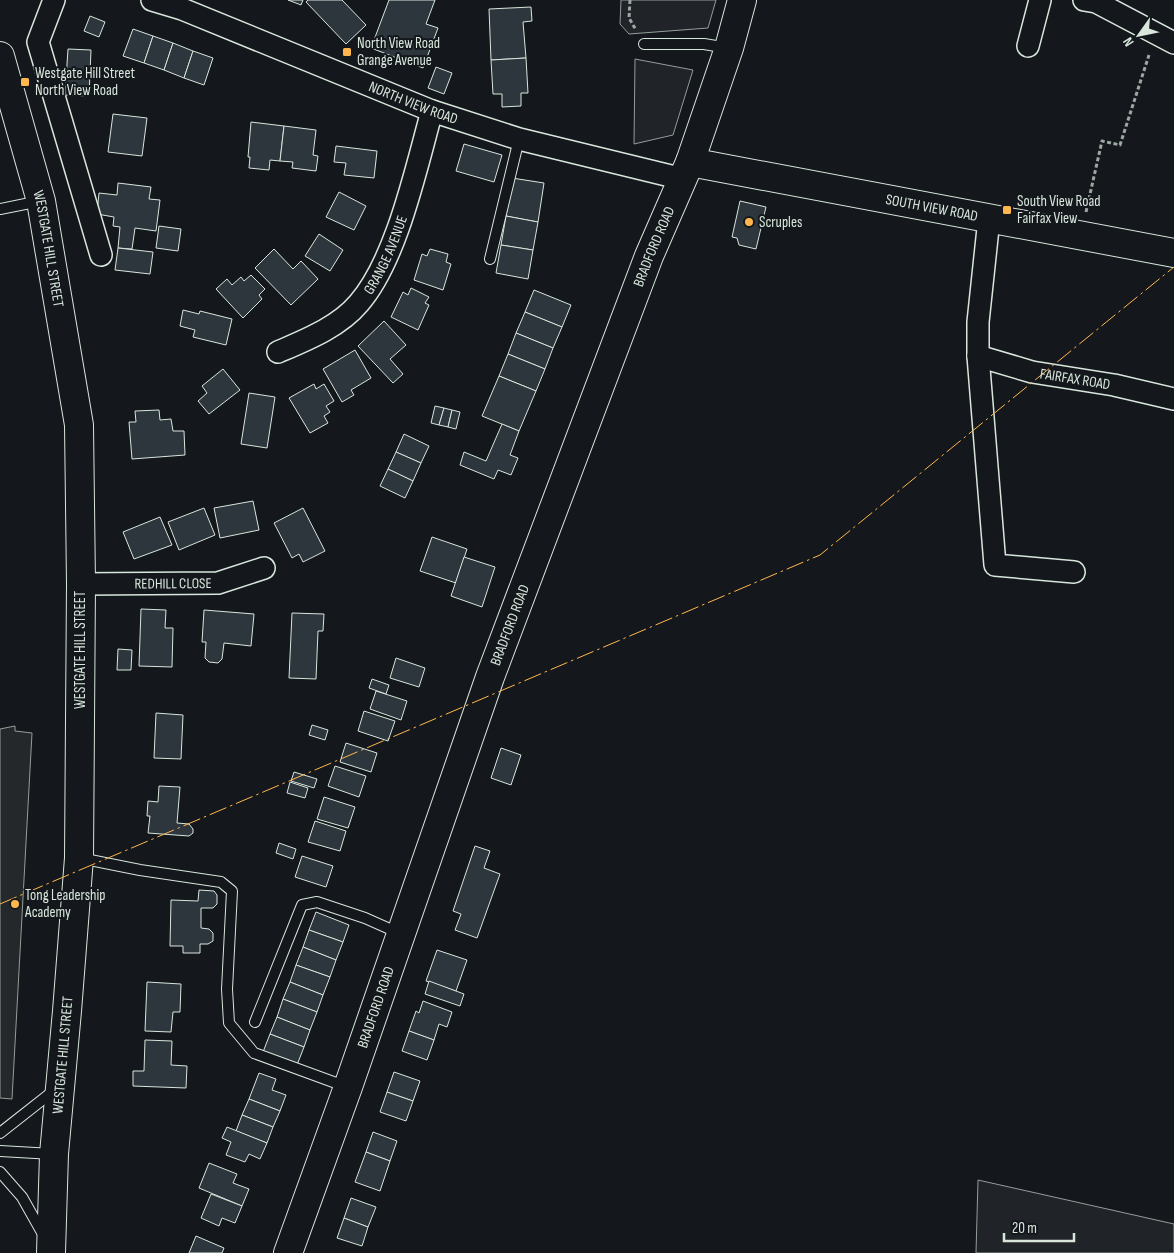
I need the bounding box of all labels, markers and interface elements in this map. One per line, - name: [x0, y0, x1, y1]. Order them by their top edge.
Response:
- north arrow: [1114, 10, 1164, 60]
- place label: North View Road Grange Avenue: [357, 34, 440, 70]
- text: N: [1119, 34, 1138, 50]
- marker: North View Road Grange Avenue: [341, 46, 353, 58]
- place label: Westgate Hill Street North View Road: [35, 64, 135, 100]
- marker: Westgate Hill Street North View Road: [19, 76, 31, 88]
- street label: NORTH VIEW ROAD: [366, 77, 460, 128]
- street label: WESTGATE HILL STREET: [29, 188, 68, 308]
- street label: SOUTH VIEW ROAD: [884, 189, 979, 225]
- place label: South View Road Fairfax View: [1017, 192, 1101, 228]
- street label: BRADFORD ROAD: [629, 204, 679, 289]
- marker: South View Road Fairfax View: [1001, 204, 1013, 216]
- street label: GRANGE AVENUE: [359, 213, 411, 298]
- place label: Scruples: [759, 213, 802, 232]
- marker: Scruples: [743, 216, 755, 228]
- street label: FAIRFAX ROAD: [1039, 364, 1112, 394]
- street label: REDHILL CLOSE: [134, 574, 212, 593]
- street label: BRADFORD ROAD: [486, 582, 534, 668]
- street label: WESTGATE HILL STREET: [71, 591, 90, 709]
- place label: Tong Leadership Academy: [24, 886, 105, 922]
- marker: Tong Leadership Academy: [9, 898, 21, 910]
- street label: BRADFORD ROAD: [353, 964, 399, 1050]
- street label: WESTGATE HILL STREET: [48, 995, 78, 1115]
- scale bar: [1004, 1210, 1074, 1242]
- text: 20 m: [1012, 1219, 1037, 1238]

